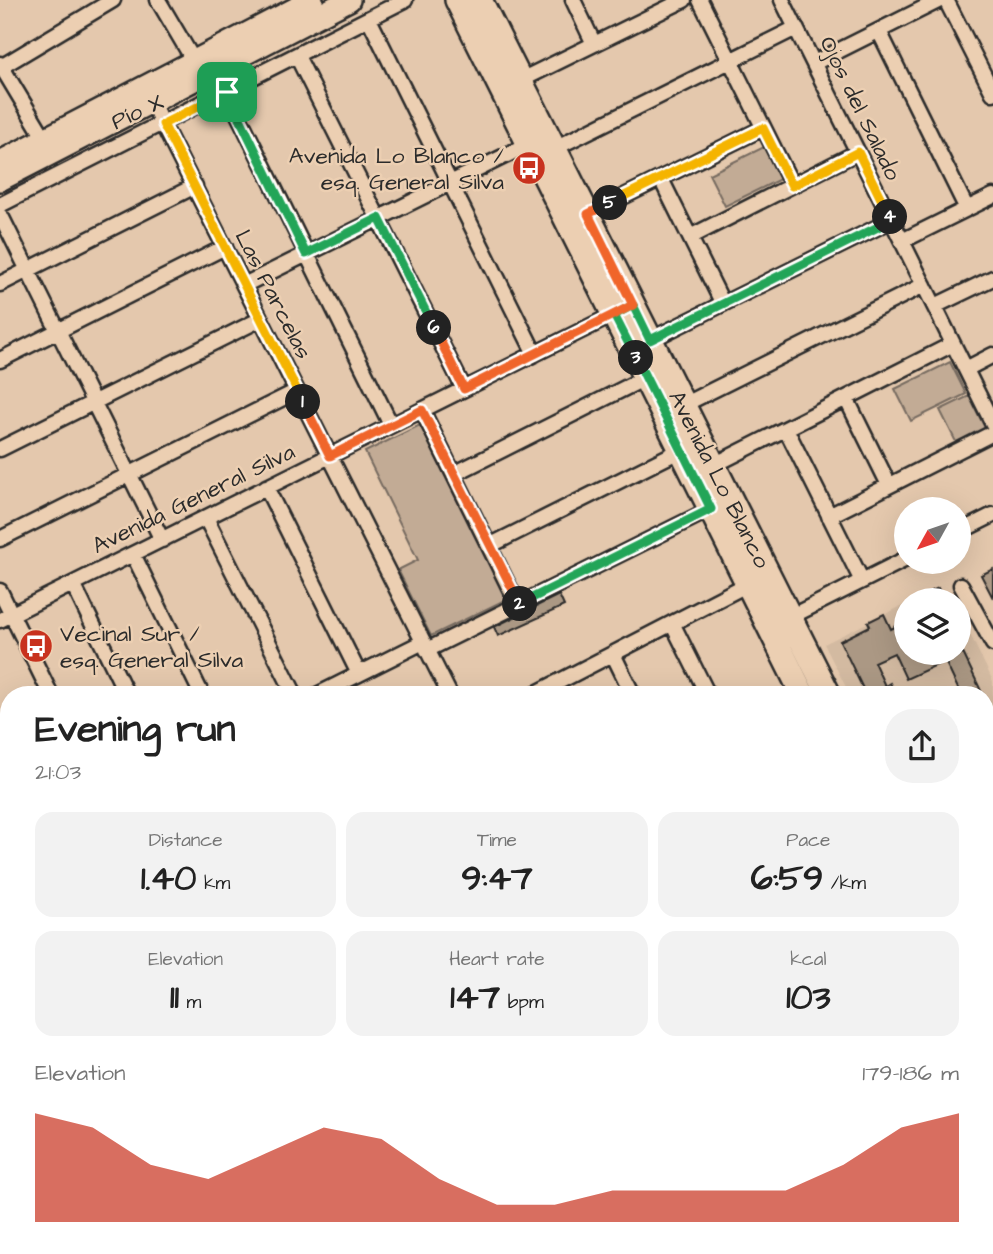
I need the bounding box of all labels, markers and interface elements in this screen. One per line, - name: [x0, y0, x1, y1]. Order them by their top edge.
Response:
- street label: Ojos del Salado: [811, 31, 909, 186]
- pin: [197, 62, 257, 122]
- icon: arrive: [208, 73, 246, 111]
- street label: Pío X: [106, 86, 169, 138]
- place label: Avenida Lo Blanco / esq. General Silva: [289, 140, 504, 198]
- bus stop icon: Avenida Lo Blanco / esq. General Silva: [510, 149, 548, 187]
- pin: 5: [592, 186, 628, 220]
- text: 5: [603, 189, 616, 216]
- pin: 4: [872, 200, 908, 234]
- text: 4: [883, 203, 896, 230]
- street label: Las Parcelas: [227, 224, 319, 365]
- pin: 6: [416, 310, 452, 346]
- text: 6: [428, 314, 439, 341]
- pin: 3: [618, 340, 654, 376]
- text: 3: [631, 344, 640, 371]
- pin: 1: [286, 384, 320, 420]
- street label: Avenida Lo Blanco: [660, 385, 778, 574]
- text: 1: [301, 388, 304, 415]
- street label: Avenida General Silva: [87, 436, 300, 562]
- north arrow: [894, 497, 971, 574]
- map controls: [894, 497, 971, 665]
- pin: 2: [503, 586, 538, 622]
- button: layers: [894, 588, 971, 665]
- text: 2: [514, 590, 525, 617]
- place label: Vecinal Sur / esq. General Silva: [60, 618, 244, 676]
- bus stop icon: Vecinal Sur / esq. General Silva: [17, 627, 55, 665]
- text: Evening run: [35, 704, 236, 756]
- button: share: [885, 709, 959, 783]
- text: 21:03: [35, 756, 81, 788]
- text: Distance: [149, 827, 223, 854]
- text: Time: [477, 827, 517, 854]
- text: Pace: [786, 827, 830, 854]
- text: 1.40: [141, 854, 196, 903]
- text: 9:47: [461, 854, 533, 903]
- text: 6:59: [751, 854, 823, 903]
- text: km: [196, 870, 230, 897]
- text: /km: [823, 870, 866, 897]
- text: Elevation: [148, 946, 223, 973]
- text: Heart rate: [449, 946, 545, 973]
- text: kcal: [790, 946, 827, 973]
- text: 11: [170, 973, 179, 1022]
- text: 147: [450, 973, 500, 1022]
- text: 103: [786, 973, 831, 1022]
- text: m: [179, 989, 201, 1016]
- text: bpm: [500, 989, 544, 1016]
- text: Elevation: [35, 1057, 126, 1089]
- text: 179–186 m: [862, 1057, 959, 1089]

